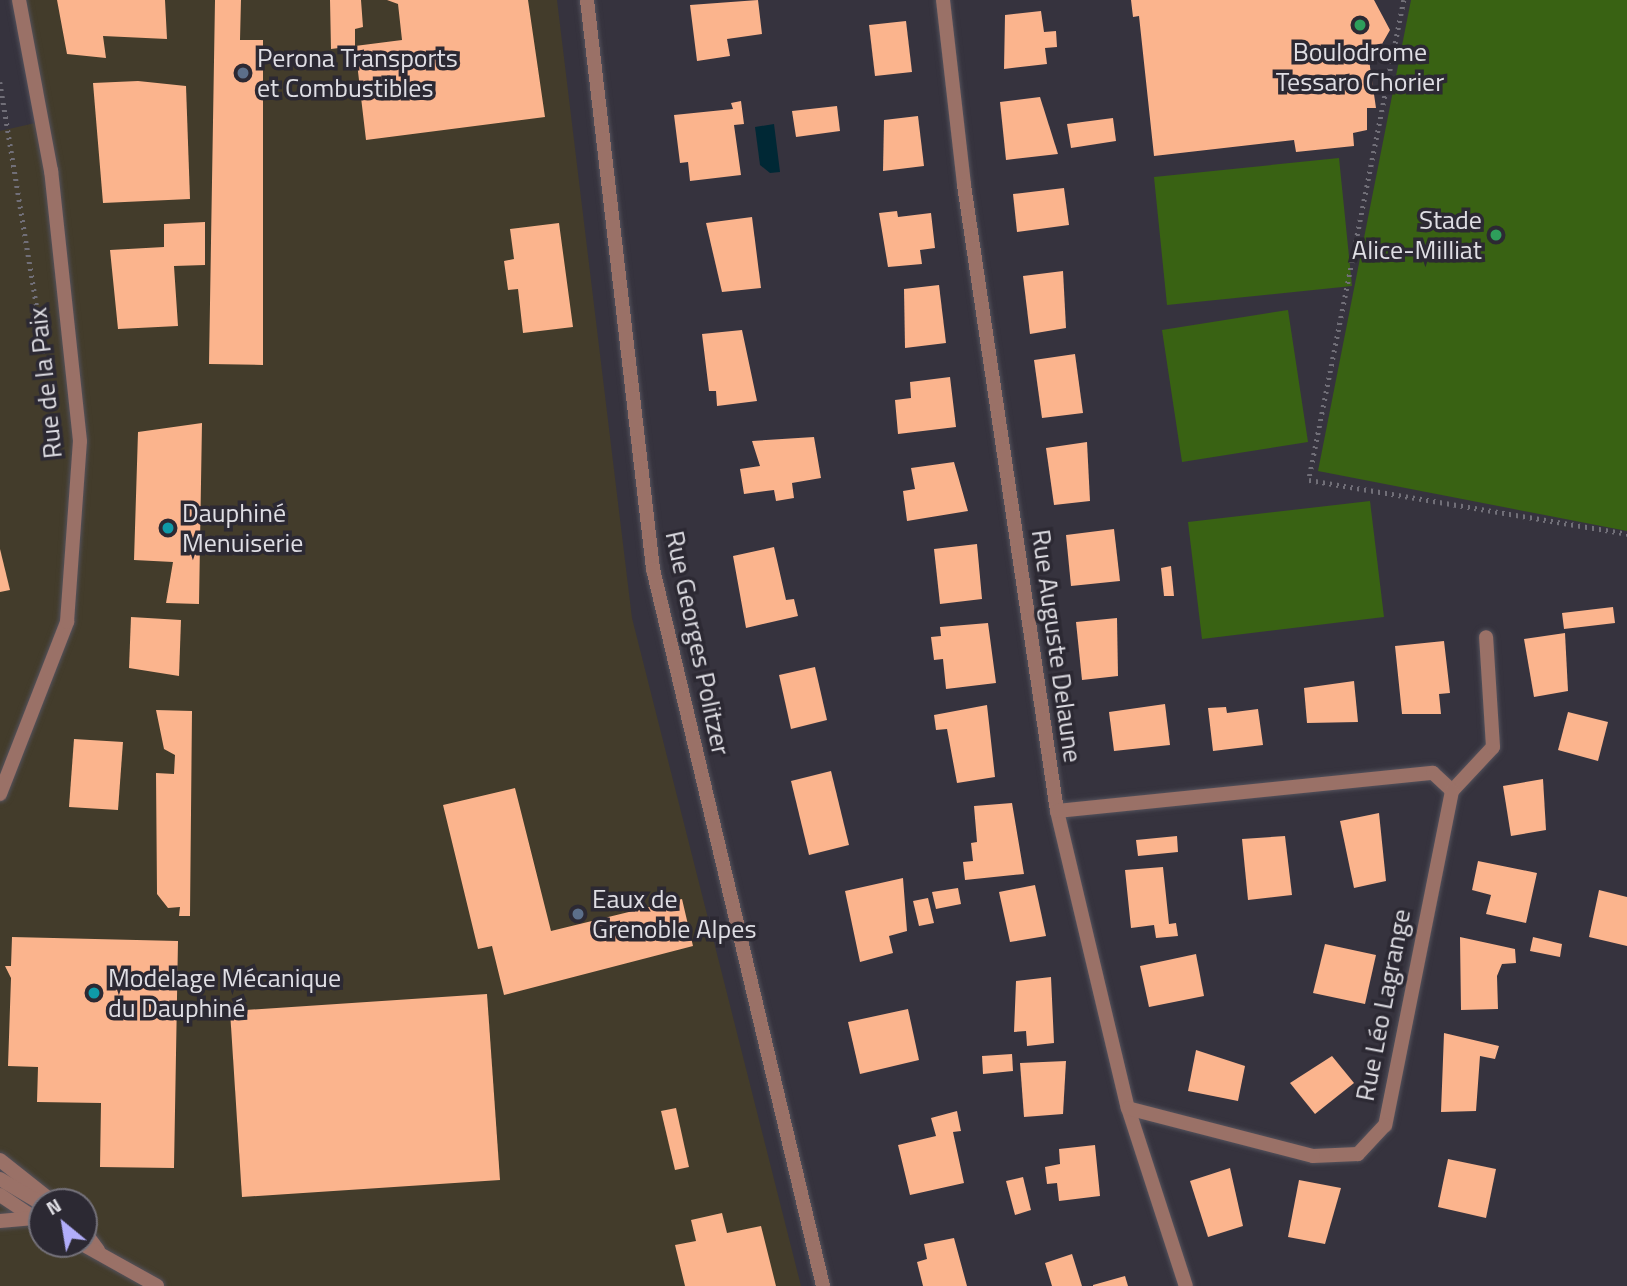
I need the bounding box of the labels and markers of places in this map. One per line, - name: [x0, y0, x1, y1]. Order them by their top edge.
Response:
- marker: Boulodrome Tessaro Chorier: [1352, 17, 1368, 33]
- place label: Boulodrome Tessaro Chorier: [1276, 36, 1444, 98]
- place label: Perona Transports et Combustibles: [257, 42, 458, 104]
- marker: Perona Transports et Combustibles: [235, 65, 251, 81]
- place label: Stade Alice-Milliat: [1352, 204, 1482, 266]
- marker: Stade Alice-Milliat: [1488, 227, 1504, 243]
- place label: Dauphiné Menuiserie: [182, 497, 303, 558]
- marker: Dauphiné Menuiserie: [160, 520, 176, 536]
- place label: Eaux de Grenoble Alpes: [592, 883, 757, 944]
- marker: Eaux de Grenoble Alpes: [570, 906, 586, 922]
- place label: Modelage Mécanique du Dauphiné: [108, 962, 341, 1024]
- marker: Modelage Mécanique du Dauphiné: [86, 985, 102, 1001]

